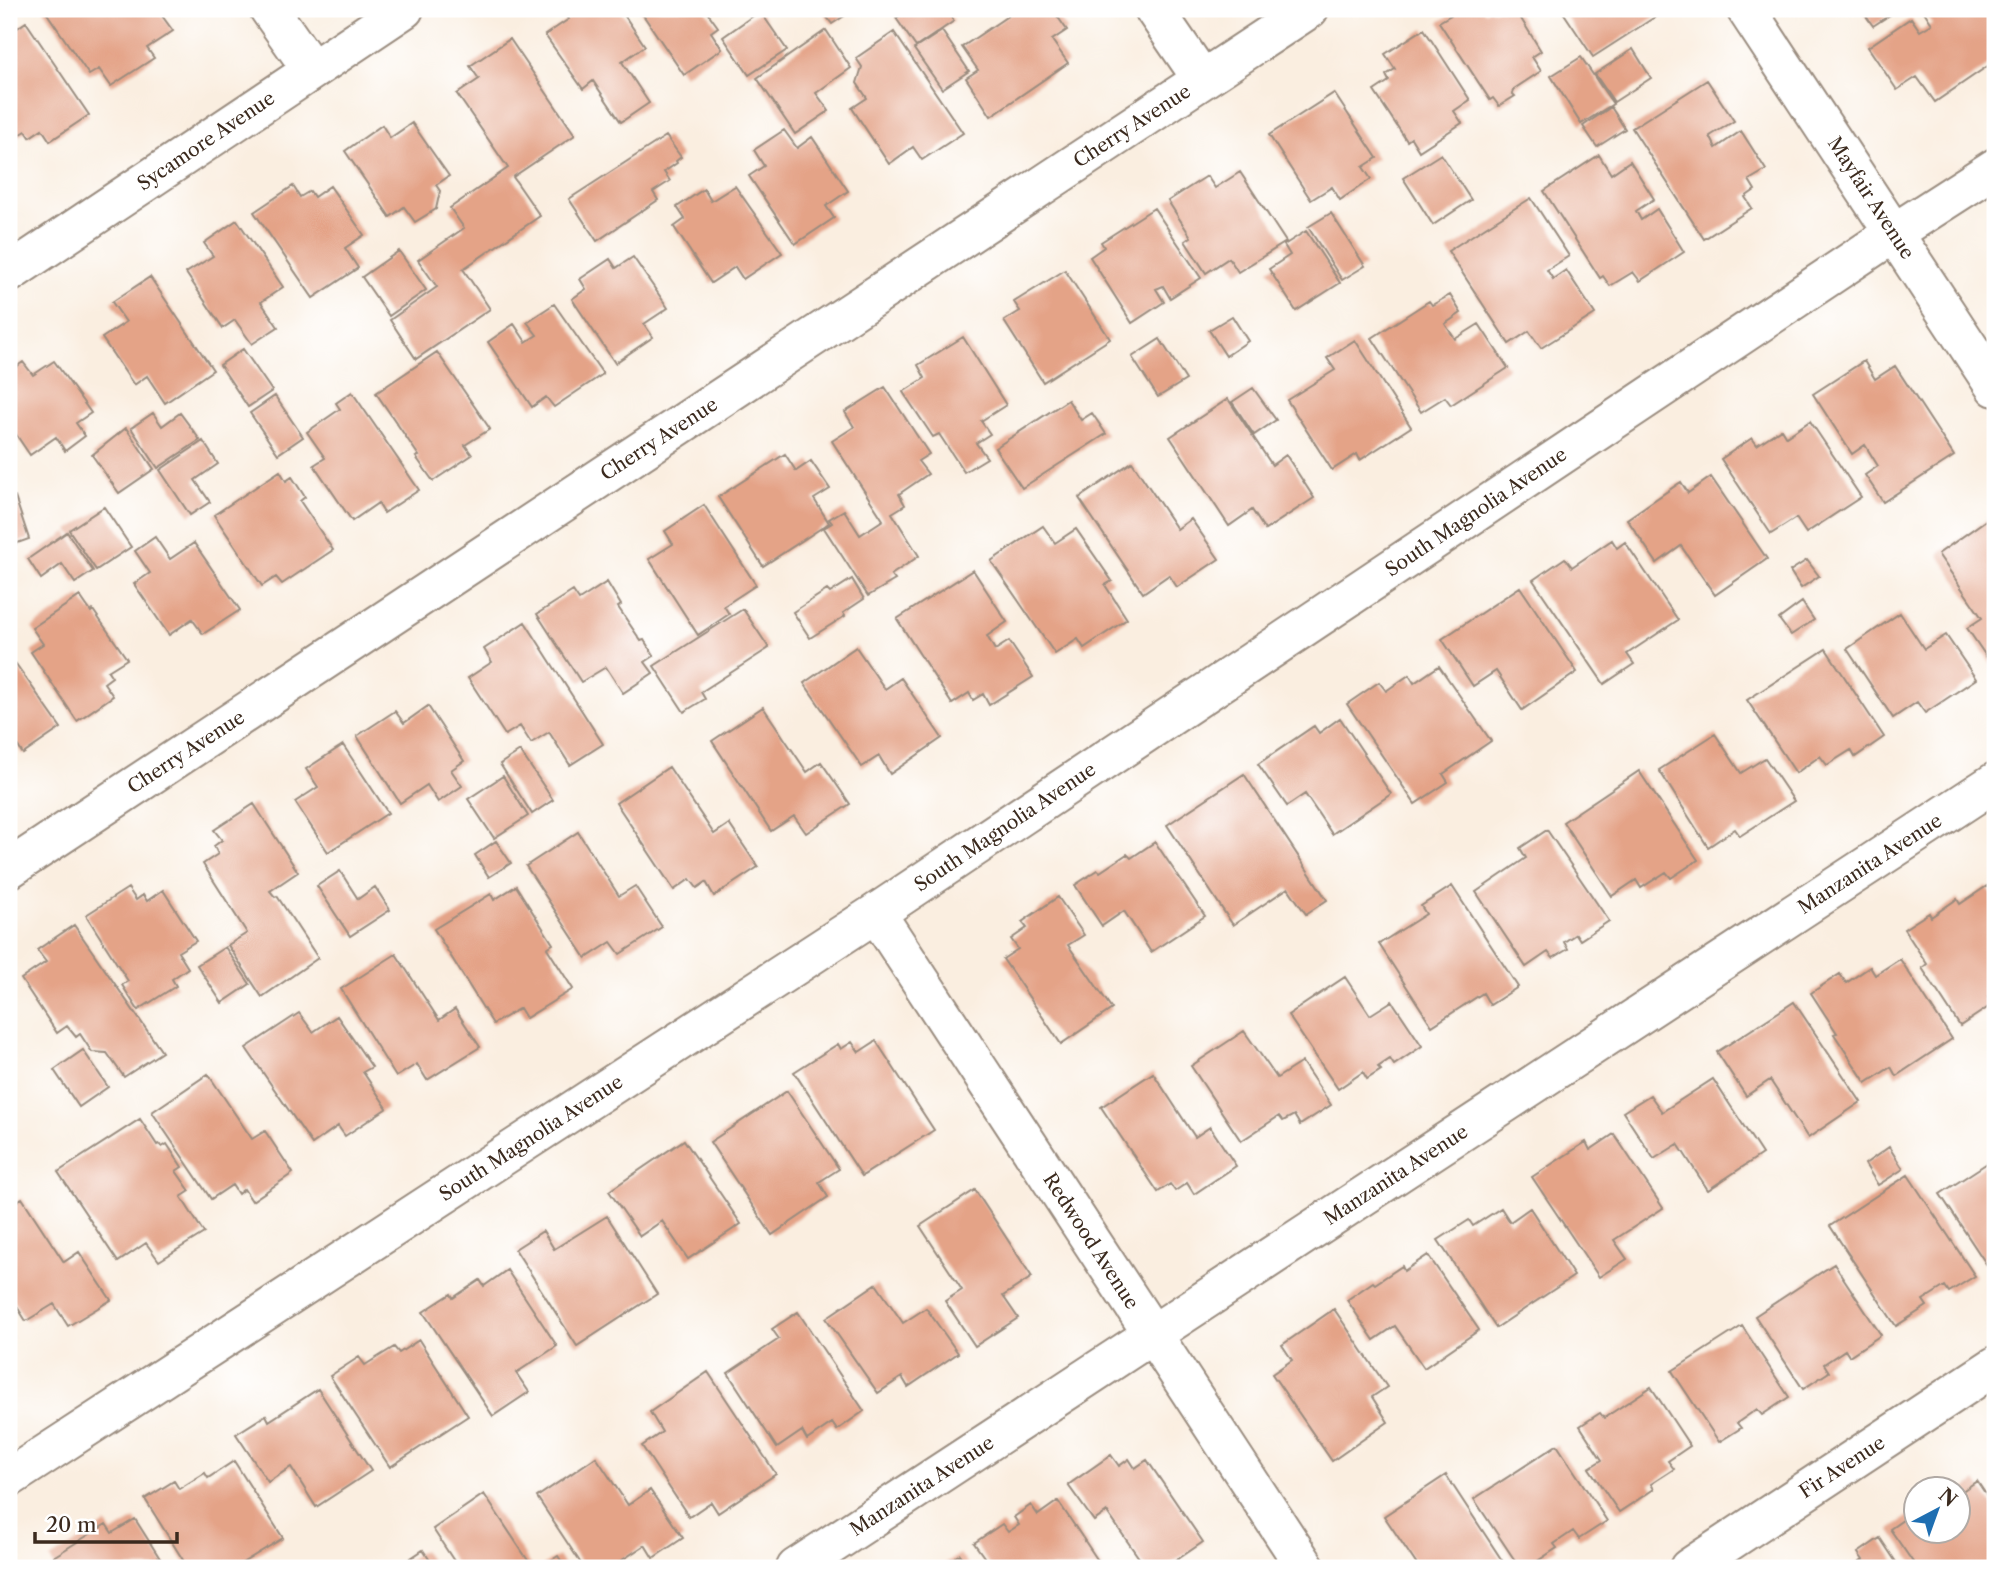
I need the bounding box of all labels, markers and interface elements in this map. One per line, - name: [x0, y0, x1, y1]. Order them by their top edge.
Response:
- street label: Cherry Avenue: [1069, 80, 1195, 172]
- street label: Sycamore Avenue: [133, 86, 279, 196]
- street label: Mayfair Avenue: [1823, 133, 1919, 263]
- street label: Cherry Avenue: [596, 393, 722, 485]
- street label: South Magnolia Avenue: [1381, 443, 1571, 581]
- street label: Cherry Avenue: [123, 706, 249, 798]
- street label: South Magnolia Avenue: [910, 758, 1100, 896]
- street label: Manzanita Avenue: [1794, 809, 1946, 919]
- street label: South Magnolia Avenue: [435, 1070, 627, 1206]
- street label: Manzanita Avenue: [1320, 1120, 1472, 1230]
- street label: Redwood Avenue: [1038, 1169, 1144, 1313]
- street label: Manzanita Avenue: [846, 1431, 998, 1541]
- street label: Fir Avenue: [1795, 1431, 1889, 1503]
- north arrow: [1902, 1476, 1972, 1546]
- text: N: [1934, 1483, 1962, 1512]
- scale bar: [35, 1500, 177, 1544]
- text: 20 m: [46, 1512, 97, 1537]

